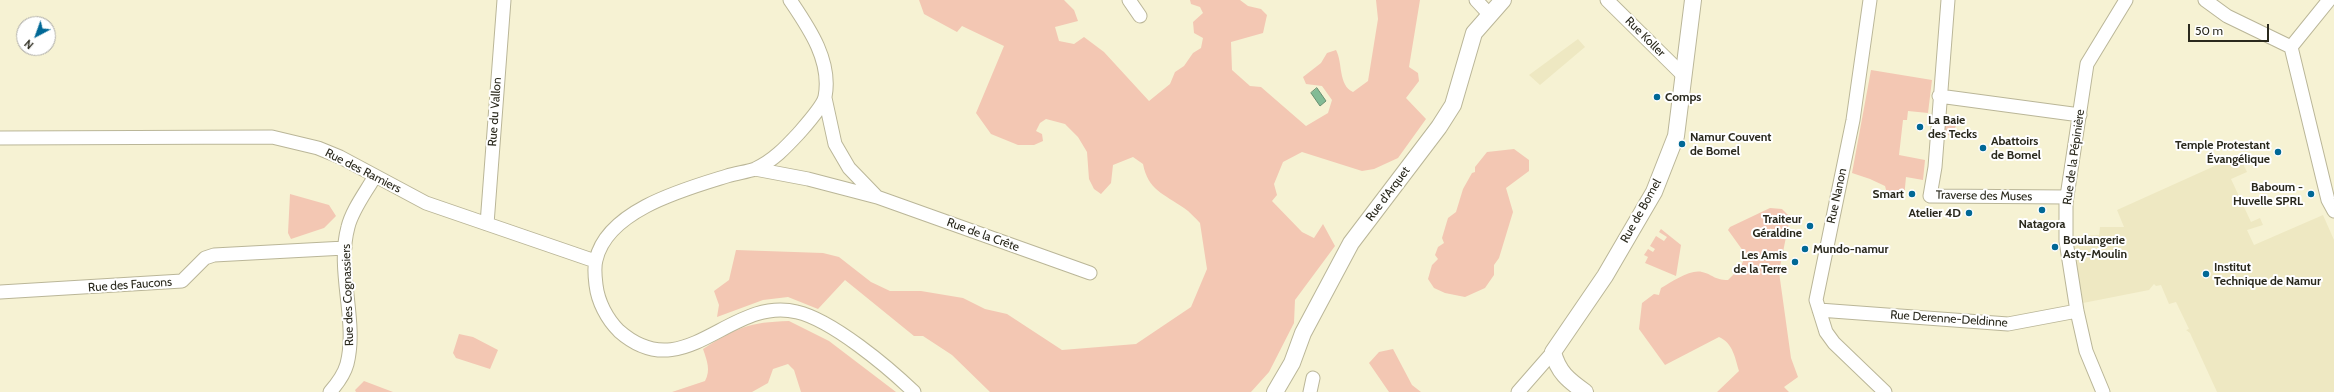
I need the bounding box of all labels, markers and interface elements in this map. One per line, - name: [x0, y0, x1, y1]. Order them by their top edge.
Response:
- street label: Rue Koller: [1622, 14, 1668, 60]
- north arrow: [16, 16, 56, 56]
- scale bar: [2190, 16, 2271, 42]
- text: 50 m: [2195, 23, 2223, 38]
- text: N: [21, 36, 36, 52]
- street label: Rue du Vallon: [485, 77, 505, 147]
- place label: Comps: [1665, 90, 1701, 104]
- marker: Comps: [1652, 92, 1662, 102]
- street label: Rue de la Pépinière: [2060, 108, 2088, 206]
- place label: La Baie des Tecks: [1928, 113, 1977, 141]
- marker: La Baie des Tecks: [1915, 122, 1925, 132]
- place label: Namur Couvent de Bomel: [1690, 130, 1771, 158]
- place label: Abattoirs de Bomel: [1991, 134, 2041, 162]
- place label: Temple Protestant Évangélique: [2175, 138, 2270, 166]
- marker: Namur Couvent de Bomel: [1677, 139, 1687, 149]
- marker: Abattoirs de Bomel: [1978, 143, 1988, 153]
- street label: Rue des Ramiers: [322, 146, 404, 196]
- marker: Temple Protestant Évangélique: [2273, 147, 2283, 157]
- street label: Rue d'Arquet: [1363, 164, 1413, 224]
- street label: Rue Nanon: [1824, 167, 1850, 225]
- street label: Rue de Bomel: [1617, 176, 1665, 246]
- place label: Baboum - Huvelle SPRL: [2233, 180, 2303, 208]
- place label: Smart: [1873, 187, 1904, 201]
- street label: Traverse des Muses: [1936, 188, 2032, 204]
- marker: Smart: [1907, 189, 1917, 199]
- marker: Baboum - Huvelle SPRL: [2306, 189, 2316, 199]
- marker: Natagora: [2037, 205, 2047, 215]
- place label: Atelier 4D: [1909, 206, 1961, 220]
- marker: Atelier 4D: [1964, 208, 1974, 218]
- place label: Traiteur Géraldine: [1752, 212, 1802, 240]
- street label: Rue de la Crête: [945, 215, 1021, 255]
- place label: Natagora: [2018, 217, 2066, 231]
- marker: Traiteur Géraldine: [1805, 221, 1815, 231]
- place label: Boulangerie Asty-Moulin: [2063, 233, 2127, 261]
- place label: Mundo-namur: [1813, 242, 1888, 256]
- marker: Boulangerie Asty-Moulin: [2050, 242, 2060, 252]
- street label: Rue des Cognassiers: [339, 244, 357, 346]
- marker: Mundo-namur: [1800, 244, 1810, 254]
- place label: Les Amis de la Terre: [1733, 248, 1787, 276]
- marker: Les Amis de la Terre: [1790, 257, 1800, 267]
- place label: Institut Technique de Namur: [2214, 260, 2321, 288]
- marker: Institut Technique de Namur: [2201, 269, 2211, 279]
- street label: Rue des Faucons: [88, 275, 172, 295]
- street label: Rue Derenne-Deldinne: [1890, 308, 2008, 330]

